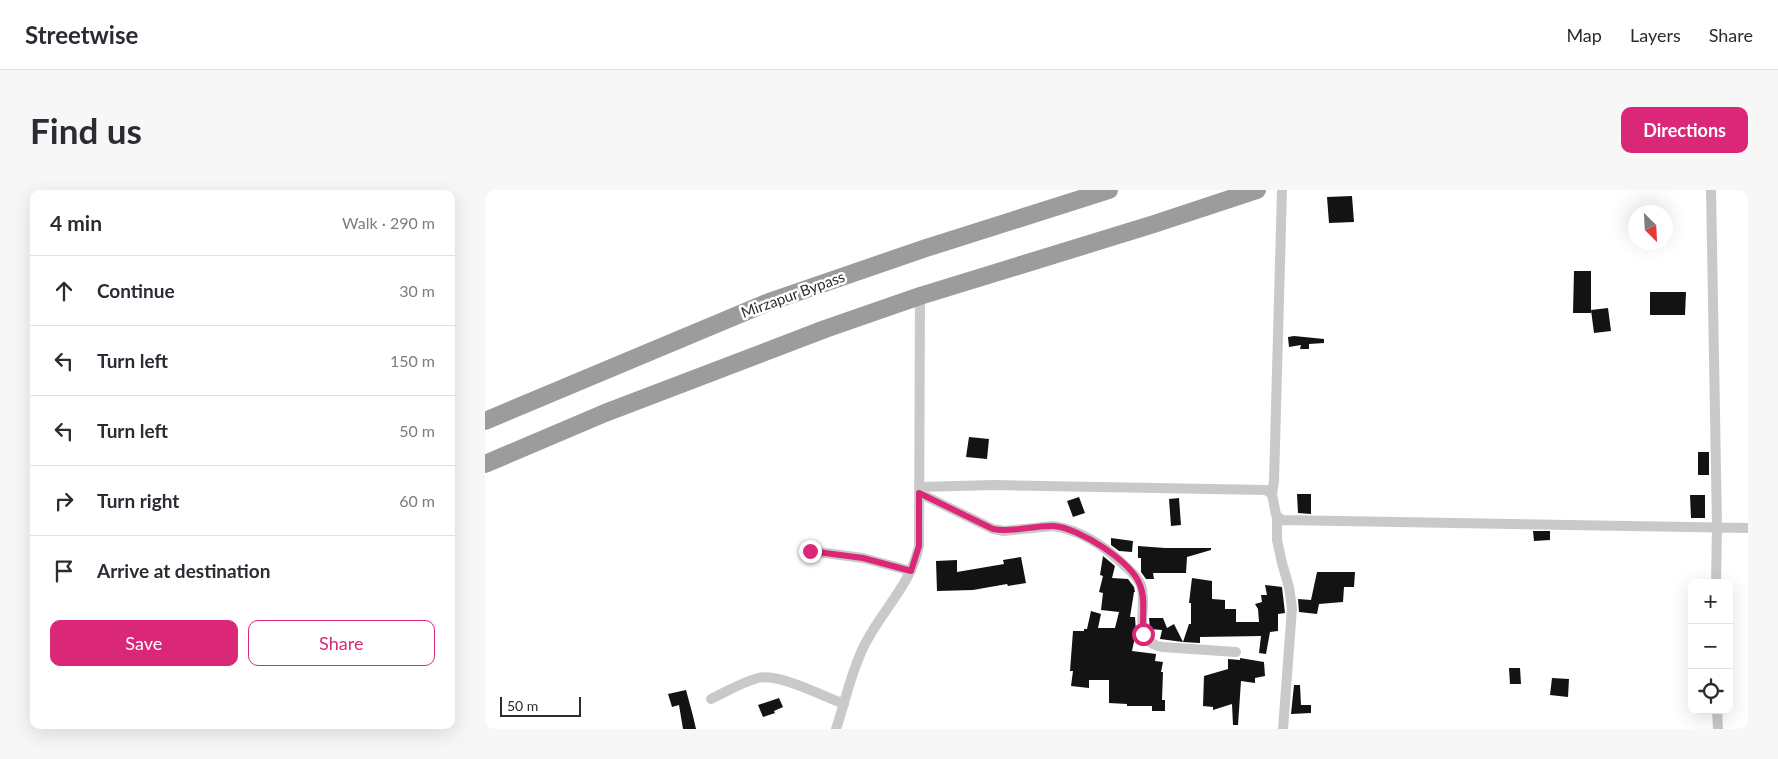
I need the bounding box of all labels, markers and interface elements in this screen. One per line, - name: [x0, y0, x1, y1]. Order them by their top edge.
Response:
- text: Streetwise: [25, 20, 138, 49]
- text: Map: [1566, 24, 1602, 46]
- text: Layers: [1630, 24, 1681, 46]
- text: Share: [1709, 24, 1753, 46]
- button: Directions: [1621, 107, 1748, 153]
- text: Find us: [30, 109, 142, 151]
- north arrow: [1628, 205, 1673, 250]
- text: 4 min: [50, 210, 102, 235]
- text: Walk · 290 m: [342, 213, 435, 232]
- street label: Mirzapur Bypass: [738, 267, 847, 321]
- icon: ahead: [50, 277, 78, 305]
- text: Continue: [97, 279, 175, 302]
- text: 30 m: [399, 281, 435, 300]
- icon: left: [50, 347, 78, 375]
- text: Turn left: [97, 349, 168, 372]
- text: 150 m: [390, 351, 435, 370]
- icon: left: [50, 417, 78, 445]
- text: Turn left: [97, 419, 168, 442]
- text: 50 m: [399, 421, 435, 440]
- icon: right: [50, 487, 78, 515]
- text: Turn right: [97, 489, 179, 512]
- text: 60 m: [399, 491, 435, 510]
- route end: [799, 540, 822, 563]
- icon: arrive: [50, 557, 78, 585]
- text: Arrive at destination: [97, 559, 270, 582]
- map controls: [1688, 579, 1733, 714]
- button: +: [1688, 579, 1733, 624]
- button: Save: [50, 620, 238, 666]
- button: Share: [248, 620, 435, 666]
- route start: [1132, 623, 1155, 646]
- button: −: [1688, 624, 1733, 669]
- button: locate: [1688, 669, 1733, 714]
- scale bar: [500, 694, 581, 717]
- text: 50 m: [507, 697, 538, 714]

